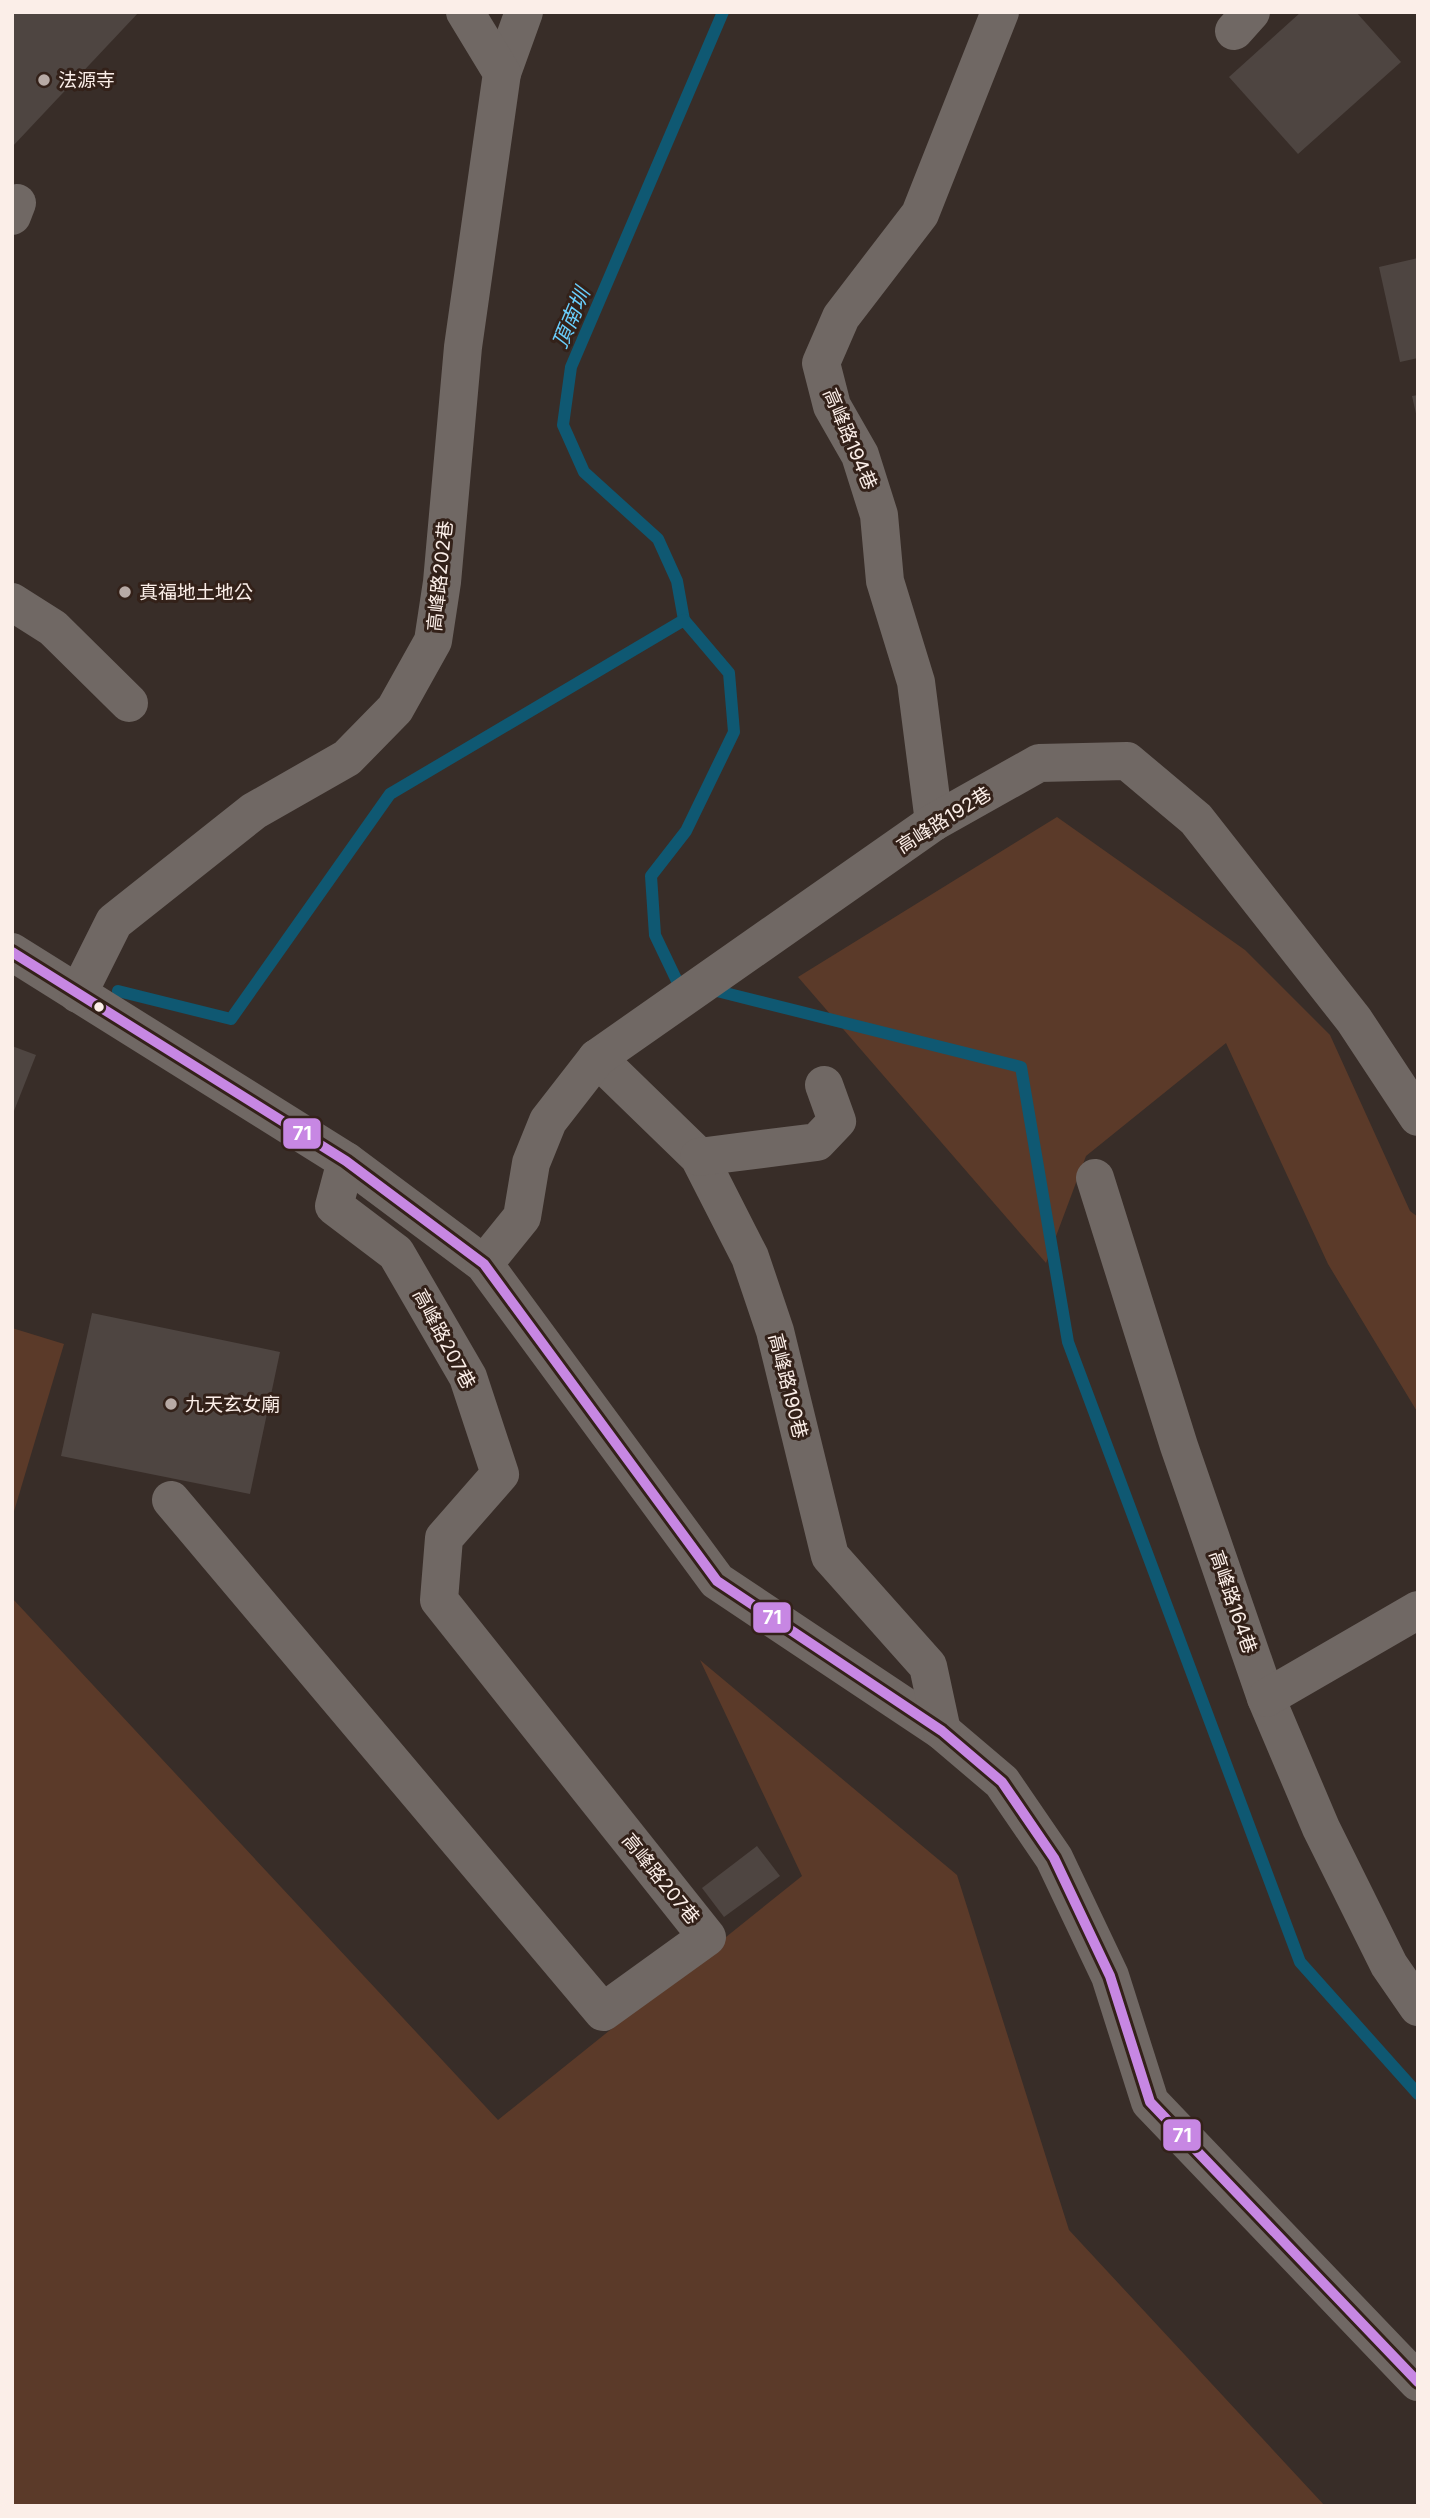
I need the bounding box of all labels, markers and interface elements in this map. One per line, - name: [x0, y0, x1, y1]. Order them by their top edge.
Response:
- place label: 法源寺: [58, 69, 115, 92]
- marker: 法源寺: [36, 72, 52, 88]
- water label: 頂南圳: [547, 281, 596, 352]
- street label: 高峰路194巷: [818, 385, 882, 493]
- street label: 高峰路202巷: [423, 520, 457, 632]
- place label: 真福地土地公: [139, 581, 253, 604]
- marker: 真福地土地公: [117, 584, 133, 600]
- street label: 高峰路192巷: [892, 782, 996, 858]
- unlabelled marker: [92, 1000, 106, 1014]
- line badge: 71: [282, 1117, 322, 1150]
- text: 71: [292, 1122, 312, 1145]
- street label: 高峰路207巷: [408, 1285, 480, 1393]
- street label: 高峰路190巷: [764, 1331, 812, 1441]
- place label: 九天玄女廟: [185, 1393, 280, 1416]
- marker: 九天玄女廟: [163, 1396, 179, 1412]
- street label: 高峰路164巷: [1205, 1547, 1261, 1657]
- line badge: 71: [752, 1601, 792, 1634]
- text: 71: [762, 1606, 782, 1629]
- street label: 高峰路207巷: [617, 1829, 705, 1929]
- line badge: 71: [1162, 2118, 1202, 2152]
- text: 71: [1172, 2124, 1192, 2147]

